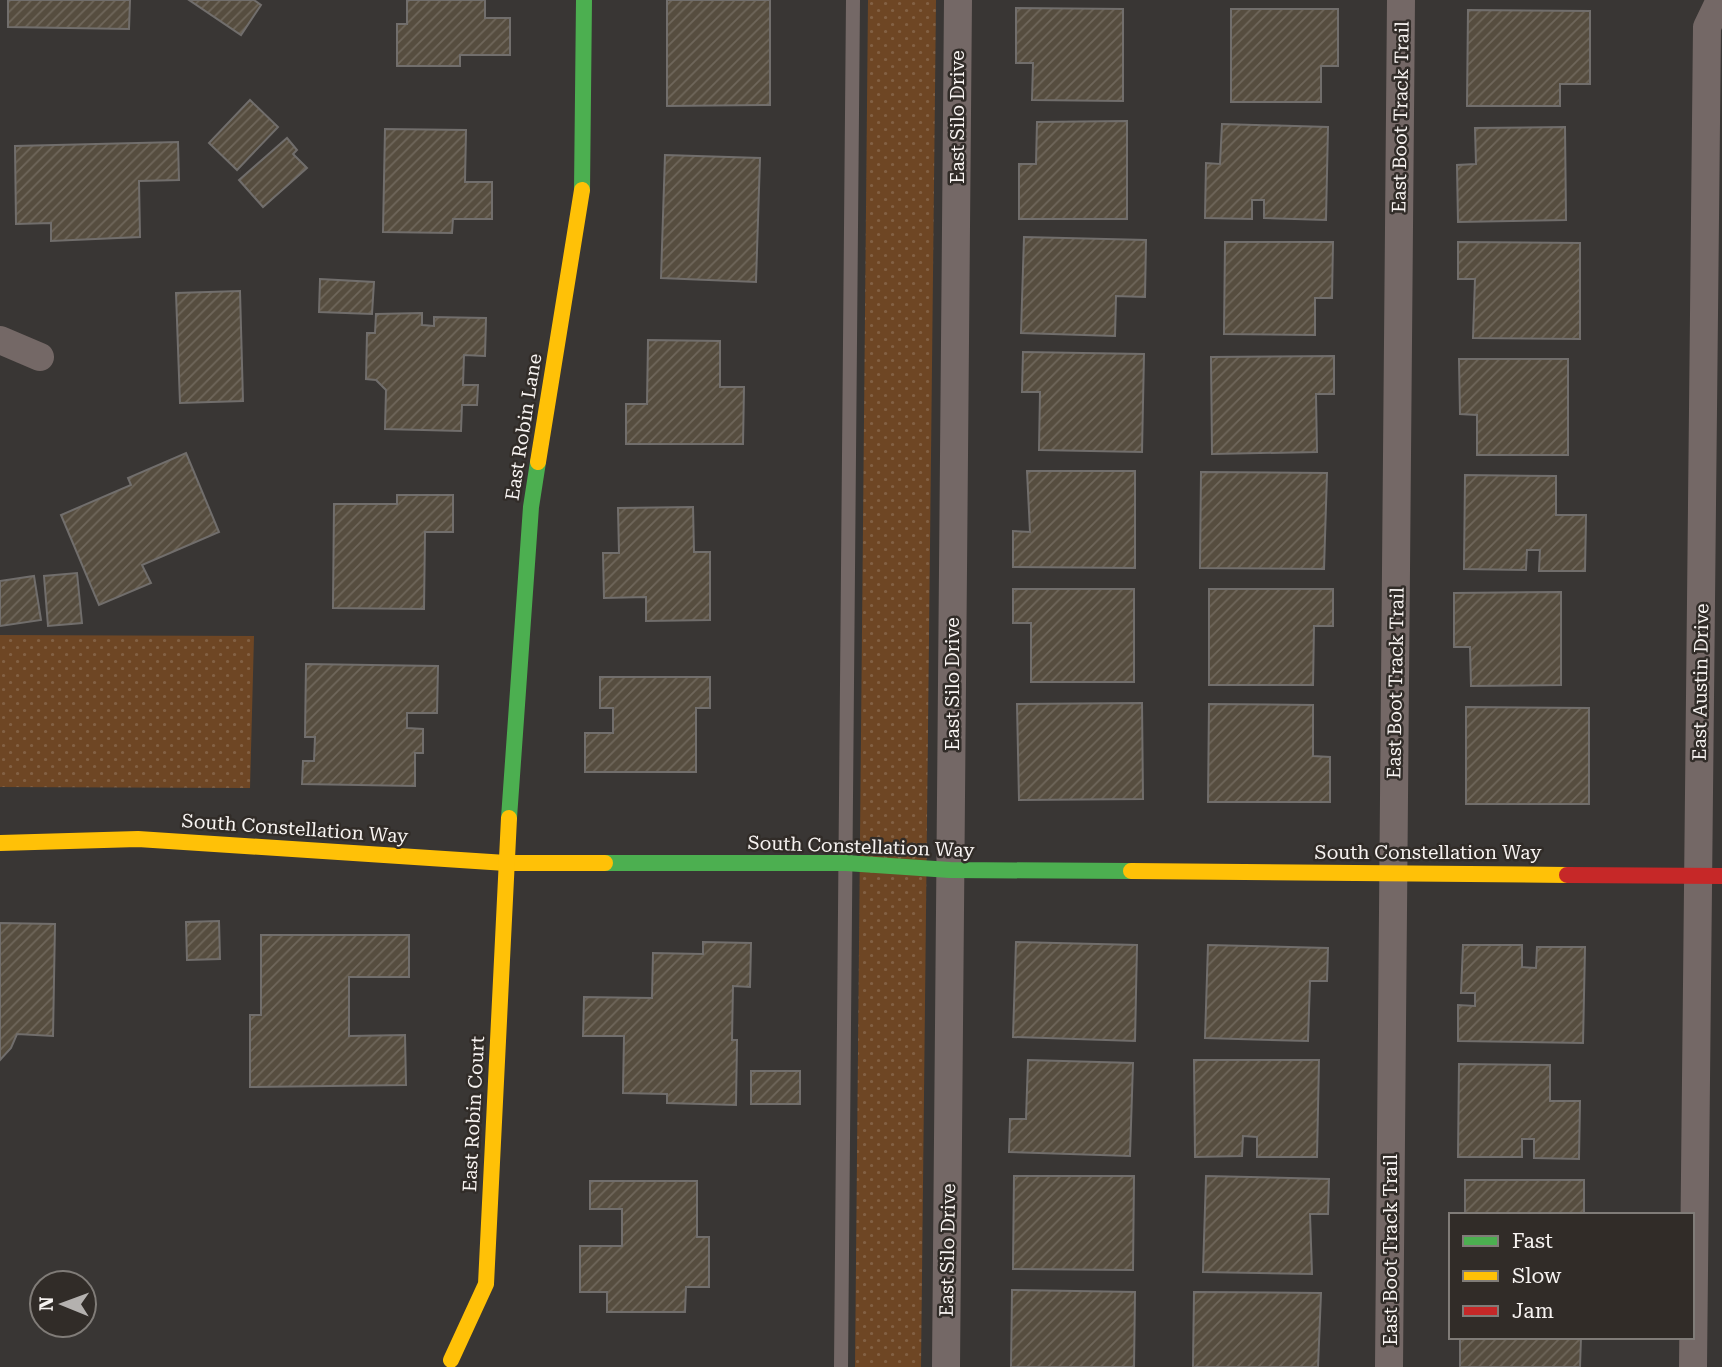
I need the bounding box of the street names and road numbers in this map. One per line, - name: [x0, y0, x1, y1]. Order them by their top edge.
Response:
- street label: East Boot Track Trail: [1387, 21, 1414, 213]
- street label: East Silo Drive: [946, 50, 969, 184]
- street label: East Robin Lane: [501, 352, 546, 502]
- street label: East Boot Track Trail: [1382, 587, 1409, 779]
- street label: East Austin Drive: [1688, 603, 1713, 761]
- street label: East Silo Drive: [941, 617, 964, 751]
- street label: South Constellation Way: [181, 809, 410, 848]
- street label: South Constellation Way: [747, 831, 976, 862]
- street label: South Constellation Way: [1315, 841, 1542, 864]
- street label: East Robin Court: [458, 1036, 489, 1192]
- street label: East Boot Track Trail: [1379, 1154, 1402, 1346]
- street label: East Silo Drive: [935, 1183, 960, 1317]

